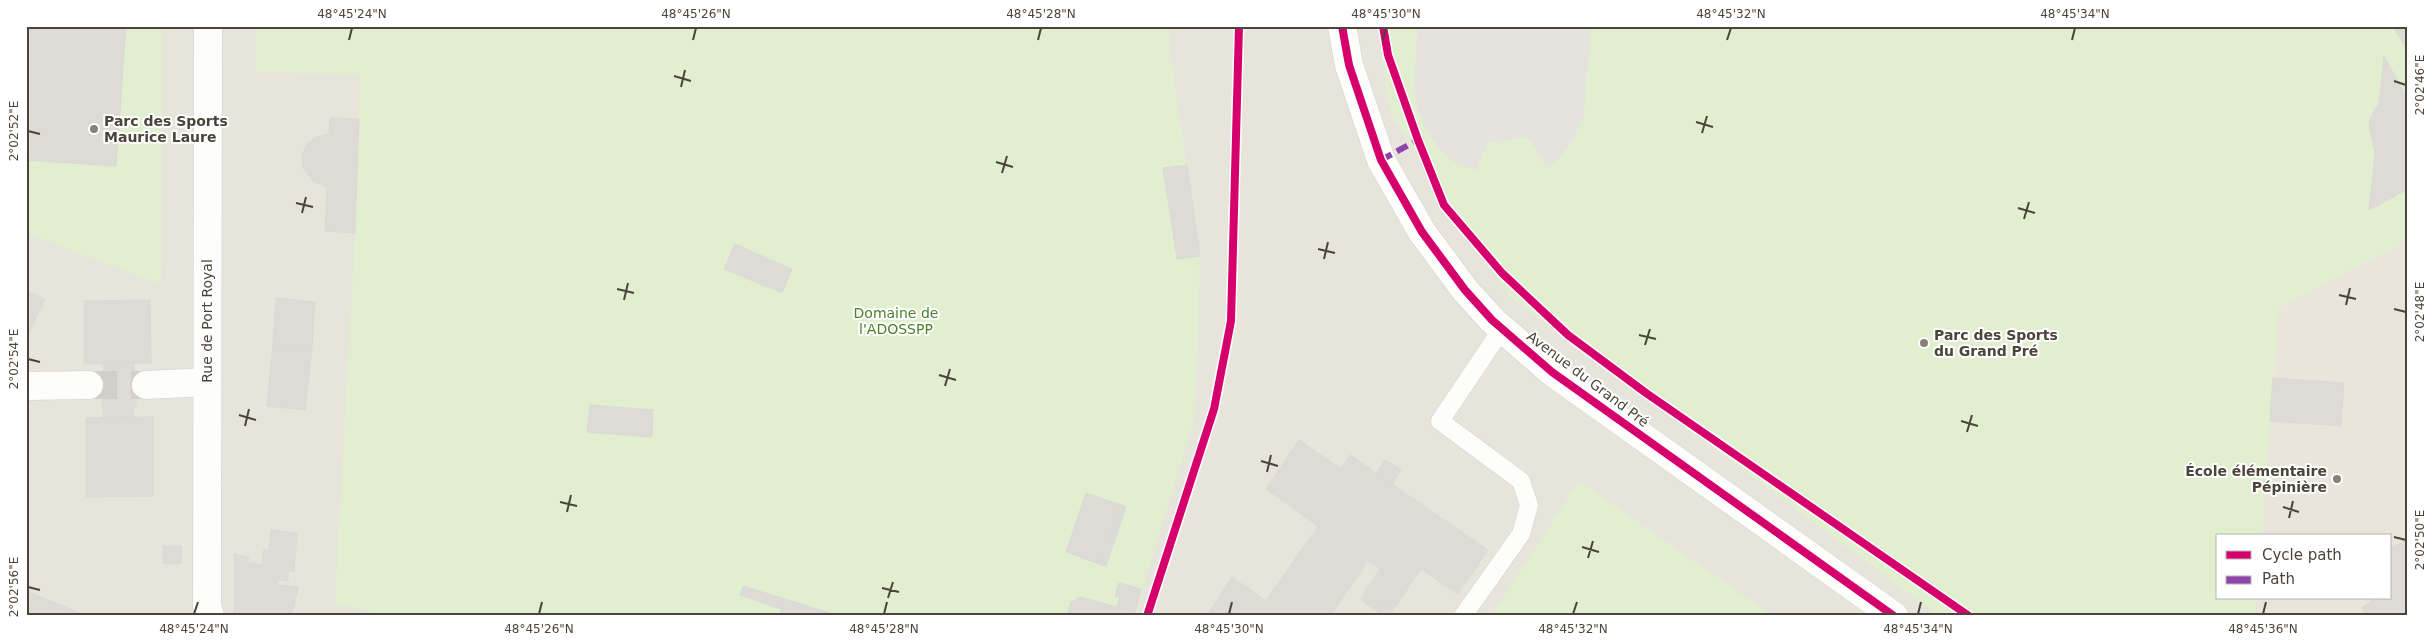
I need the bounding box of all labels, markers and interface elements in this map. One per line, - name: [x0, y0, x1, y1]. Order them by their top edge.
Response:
- text: 48°45'24"N: [317, 7, 387, 21]
- text: 48°45'26"N: [661, 7, 731, 21]
- text: 48°45'28"N: [1006, 7, 1076, 21]
- text: 48°45'30"N: [1351, 7, 1421, 21]
- text: 48°45'32"N: [1696, 7, 1766, 21]
- text: 48°45'34"N: [2040, 7, 2110, 21]
- text: 2°02'46"E: [2413, 55, 2427, 115]
- text: 2°02'52"E: [7, 101, 21, 161]
- place label: Parc des Sports Maurice Laure: [104, 113, 228, 145]
- marker: Parc des Sports Maurice Laure: [88, 123, 100, 135]
- street label: Rue de Port Royal: [199, 259, 215, 383]
- text: 2°02'48"E: [2413, 282, 2427, 342]
- park label: Domaine de l'ADOSSPP: [854, 305, 938, 337]
- place label: Parc des Sports du Grand Pré: [1934, 327, 2058, 359]
- street label: Avenue du Grand Pré: [1524, 328, 1652, 430]
- text: 2°02'54"E: [7, 329, 21, 389]
- marker: Parc des Sports du Grand Pré: [1918, 337, 1930, 349]
- place label: École élémentaire Pépinière: [2185, 463, 2327, 495]
- marker: École élémentaire Pépinière: [2331, 473, 2343, 485]
- text: 2°02'50"E: [2413, 510, 2427, 570]
- legend: [2216, 534, 2392, 600]
- text: Cycle path: [2262, 546, 2342, 564]
- text: 2°02'56"E: [7, 557, 21, 617]
- text: Path: [2262, 570, 2295, 588]
- text: 48°45'24"N: [159, 622, 229, 636]
- text: 48°45'26"N: [504, 622, 574, 636]
- text: 48°45'28"N: [849, 622, 919, 636]
- text: 48°45'30"N: [1194, 622, 1264, 636]
- text: 48°45'32"N: [1538, 622, 1608, 636]
- text: 48°45'34"N: [1883, 622, 1953, 636]
- text: 48°45'36"N: [2228, 622, 2298, 636]

